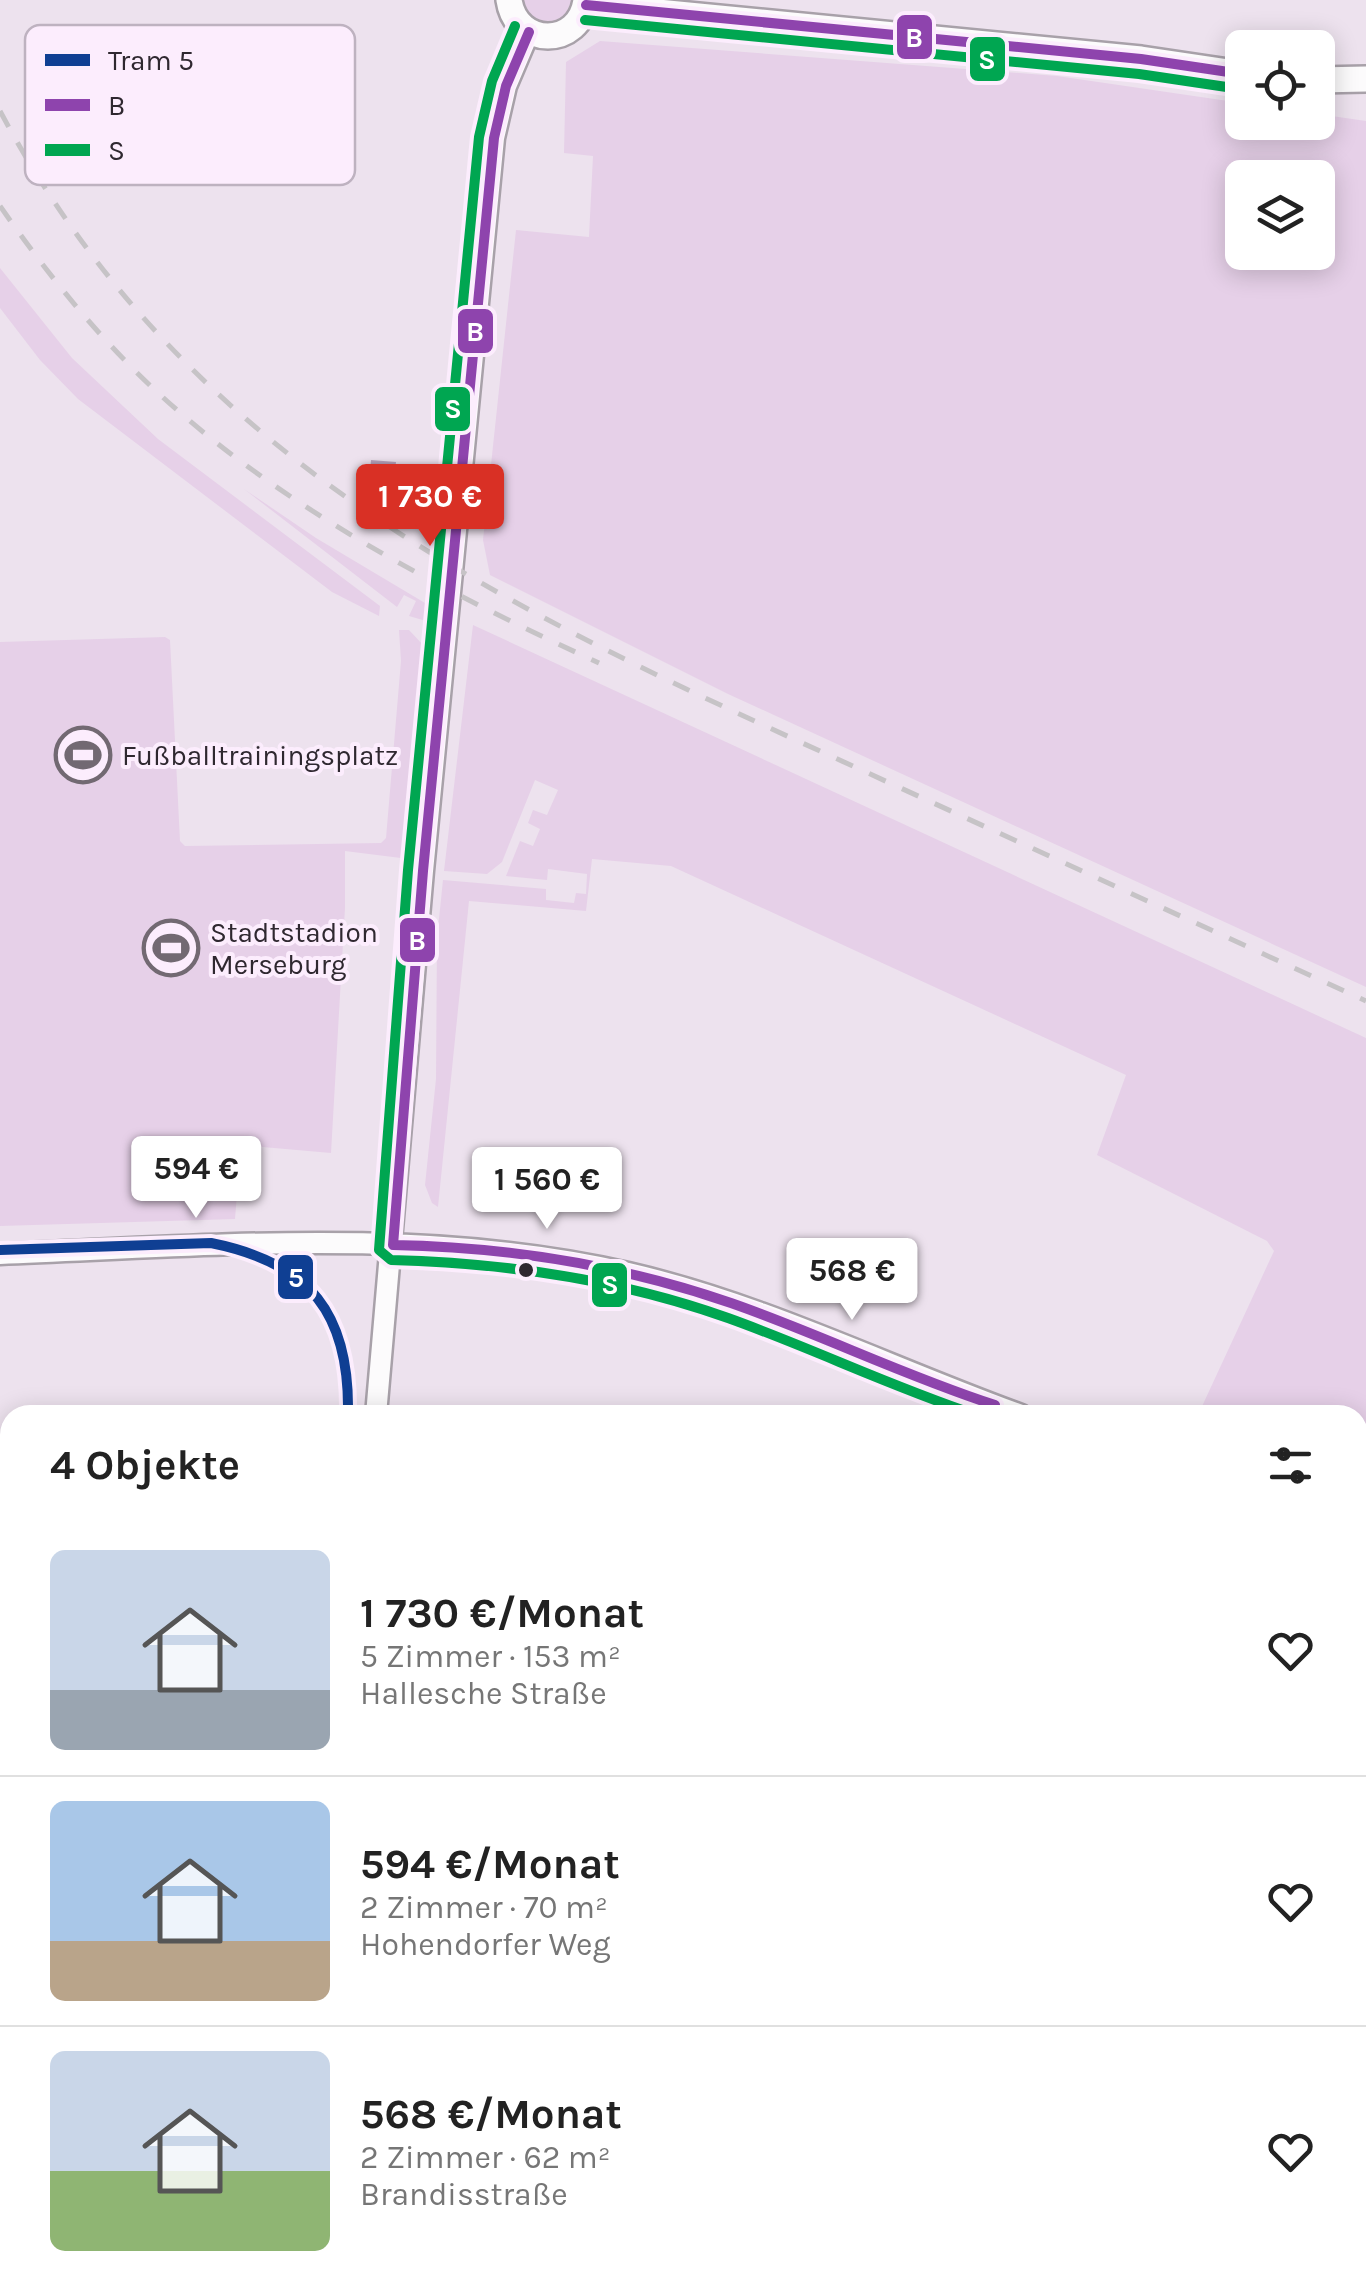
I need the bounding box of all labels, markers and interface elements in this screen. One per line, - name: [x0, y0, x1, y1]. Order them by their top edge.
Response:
- line badge: B: [895, 13, 934, 61]
- text: B: [905, 21, 923, 54]
- legend: [25, 25, 355, 185]
- map controls: [1225, 30, 1335, 270]
- button: locate: [1225, 30, 1335, 140]
- line badge: S: [968, 35, 1007, 83]
- text: S: [978, 43, 996, 76]
- text: Tram 5: [108, 44, 194, 77]
- text: B: [108, 89, 125, 122]
- text: S: [108, 134, 125, 167]
- button: layers: [1225, 160, 1335, 270]
- line badge: B: [456, 307, 495, 355]
- text: B: [466, 315, 484, 348]
- line badge: S: [433, 385, 472, 433]
- text: S: [444, 392, 462, 425]
- pin: 1 730 €: [338, 464, 522, 549]
- text: 1 730 €: [378, 478, 482, 515]
- sports icon: Fußballtrainingsplatz: [53, 725, 113, 785]
- place label: Fußballtrainingsplatz: [122, 739, 398, 772]
- place label: Stadtstadion Merseburg: [210, 916, 378, 981]
- line badge: B: [398, 916, 437, 964]
- sports icon: Stadtstadion Merseburg: [141, 918, 201, 978]
- text: B: [408, 924, 426, 957]
- pin: 594 €: [126, 1136, 266, 1221]
- pin: 1 560 €: [455, 1147, 639, 1232]
- text: 594 €: [153, 1150, 239, 1187]
- text: 1 560 €: [494, 1161, 600, 1198]
- pin: 568 €: [782, 1238, 922, 1323]
- text: 568 €: [808, 1252, 896, 1289]
- line badge: 5: [276, 1253, 315, 1301]
- unlabelled marker: [516, 1260, 536, 1280]
- text: 5: [288, 1261, 304, 1294]
- line badge: S: [590, 1261, 629, 1309]
- text: S: [601, 1268, 619, 1301]
- icon: filters: [1263, 1438, 1318, 1493]
- text: 4 Objekte: [50, 1440, 240, 1490]
- text: 1 730 €/Monat: [360, 1588, 644, 1638]
- icon: home: [130, 1590, 250, 1710]
- icon: heart: [1263, 1623, 1318, 1678]
- text: 5 Zimmer · 153 m²: [360, 1638, 621, 1675]
- text: Hallesche Straße: [360, 1675, 607, 1712]
- text: 594 €/Monat: [360, 1839, 620, 1889]
- icon: home: [130, 1841, 250, 1961]
- icon: heart: [1263, 1874, 1318, 1929]
- text: 2 Zimmer · 70 m²: [360, 1889, 608, 1926]
- text: Hohendorfer Weg: [360, 1926, 611, 1963]
- text: 568 €/Monat: [360, 2089, 622, 2139]
- icon: home: [130, 2091, 250, 2211]
- icon: heart: [1263, 2124, 1318, 2179]
- text: 2 Zimmer · 62 m²: [360, 2139, 611, 2176]
- text: Brandisstraße: [360, 2176, 568, 2213]

